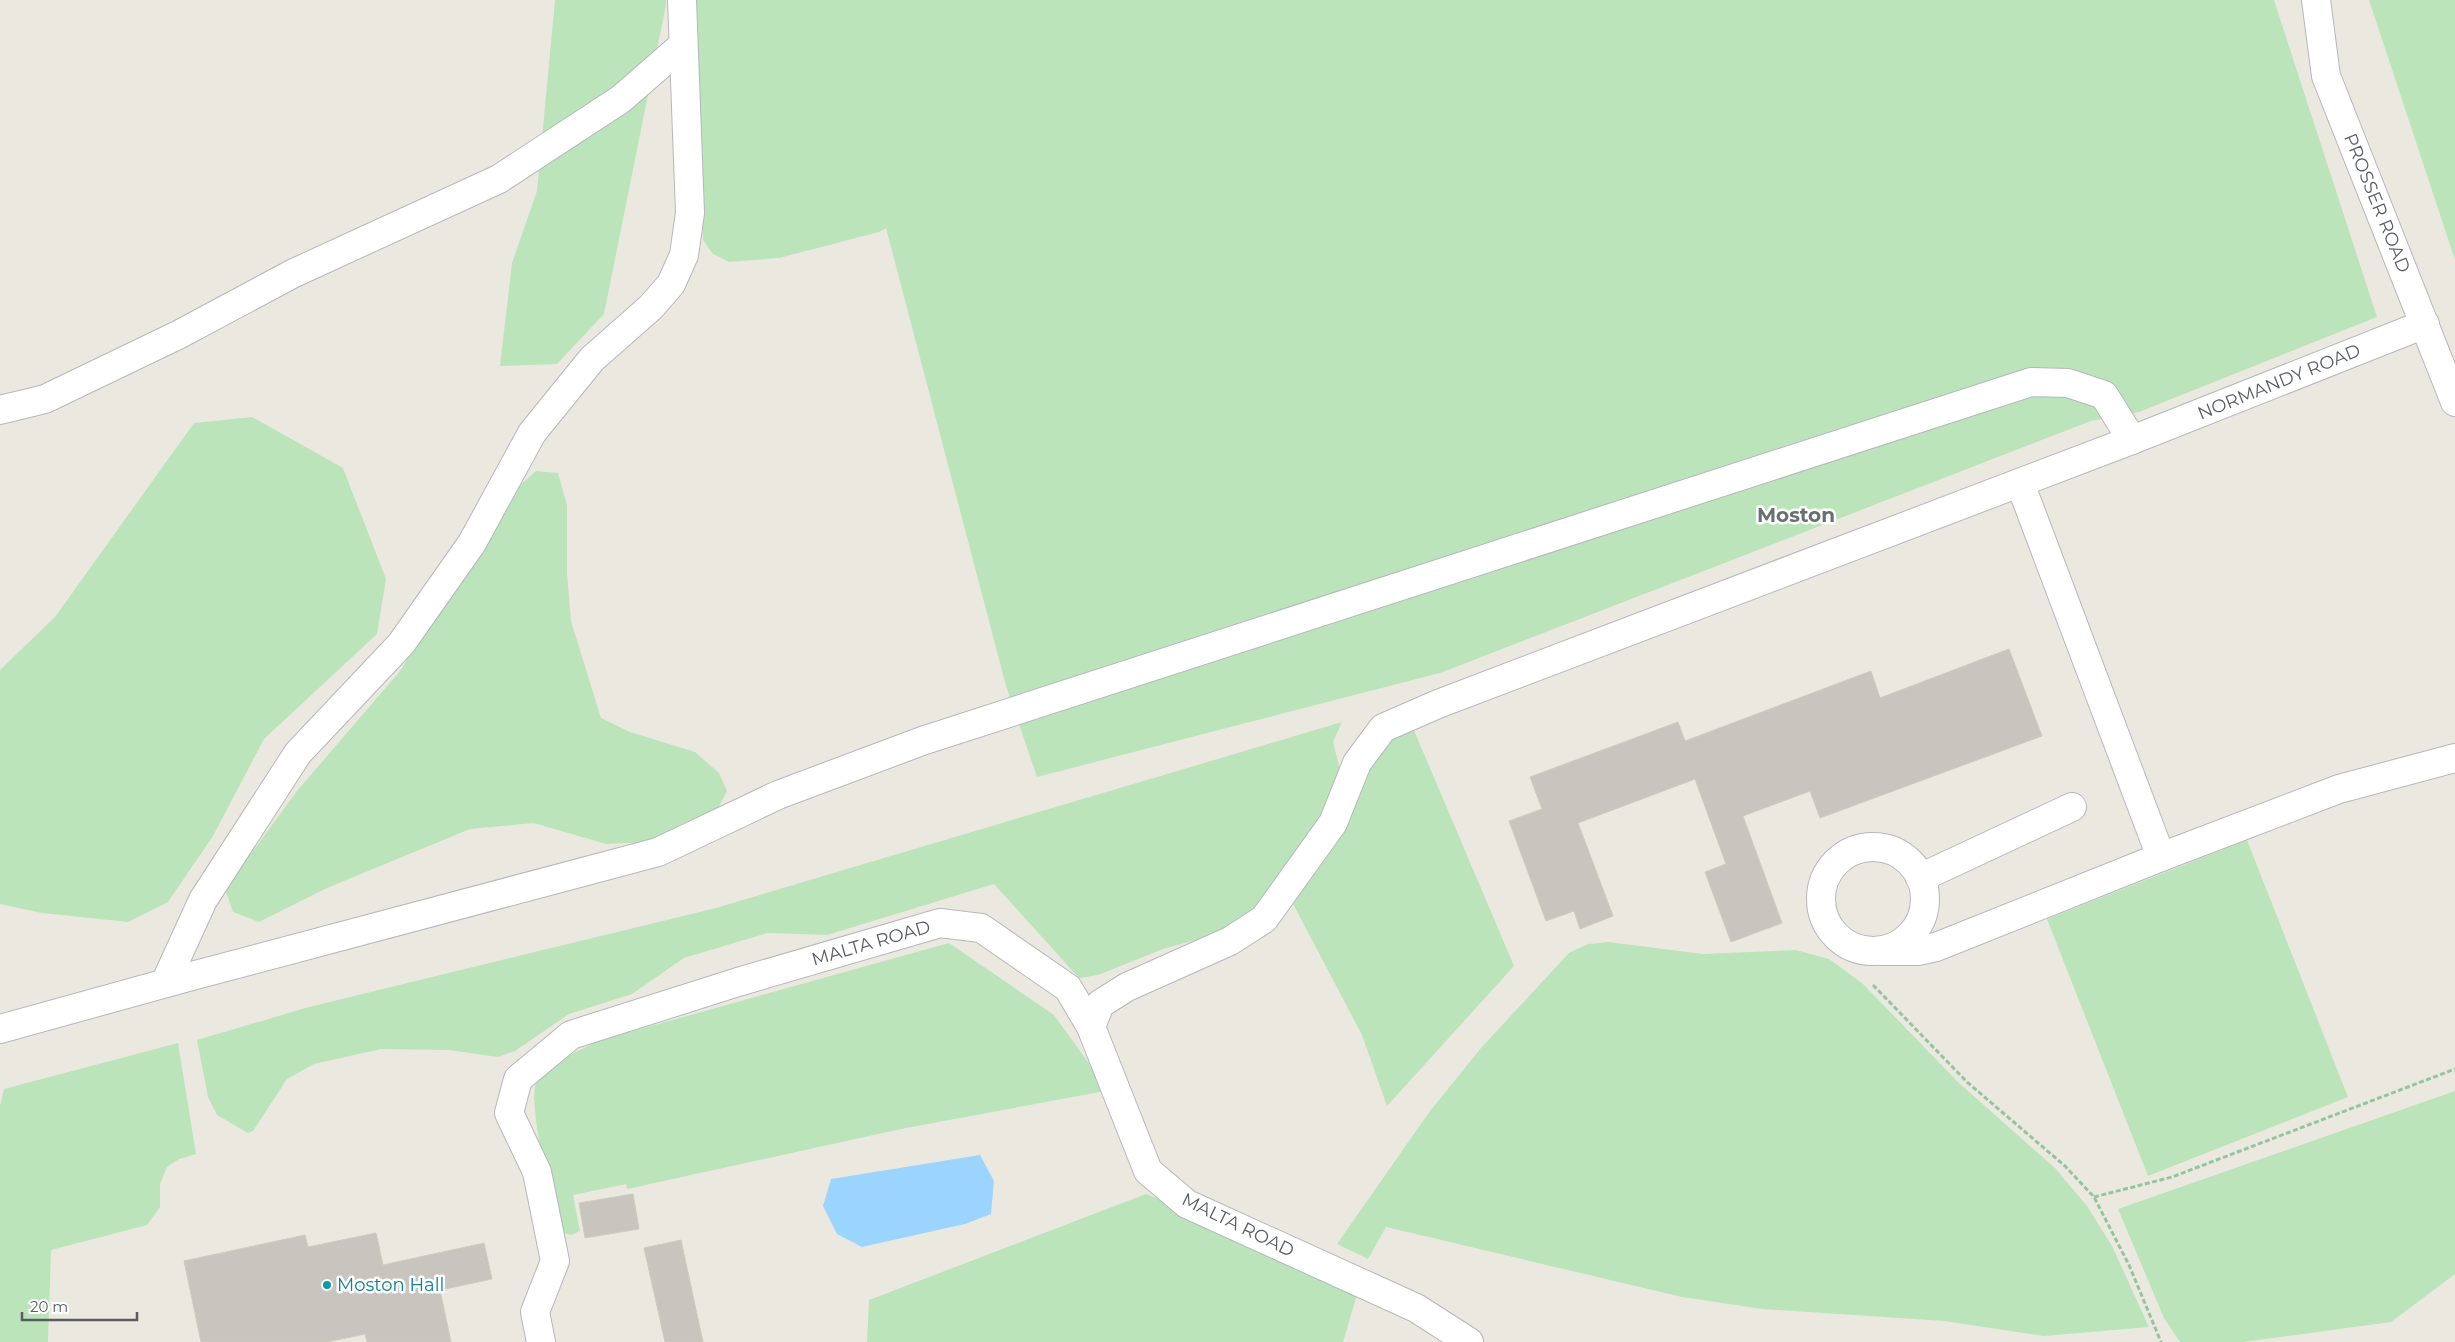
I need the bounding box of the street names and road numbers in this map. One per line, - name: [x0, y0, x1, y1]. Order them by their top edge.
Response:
- street label: PROSSER ROAD: [2339, 130, 2415, 276]
- street label: NORMANDY ROAD: [2194, 339, 2364, 425]
- street label: MALTA ROAD: [809, 916, 933, 970]
- street label: MALTA ROAD: [1178, 1188, 1298, 1262]

